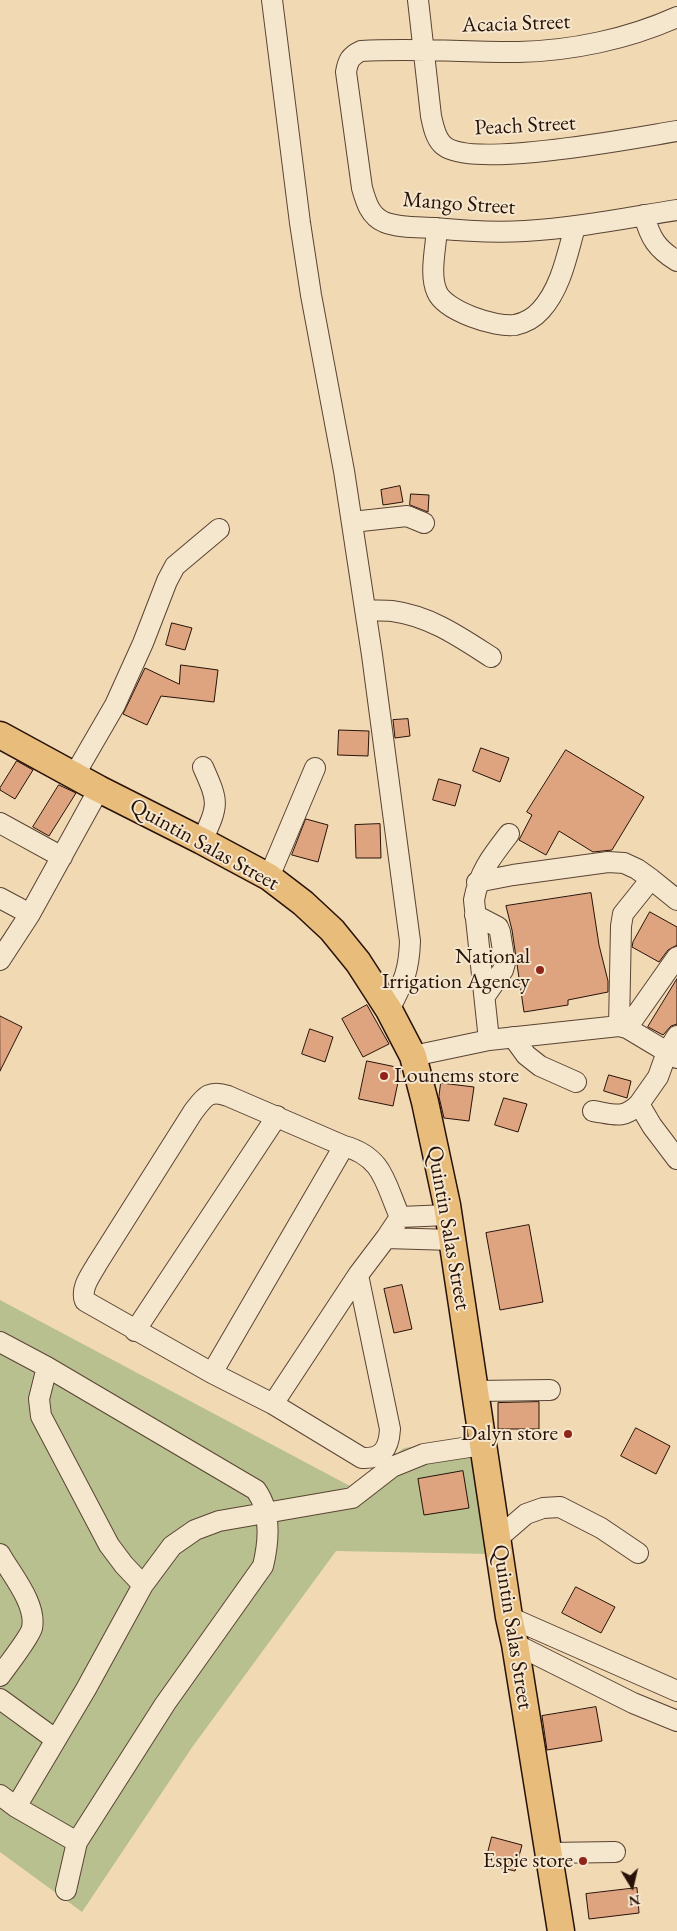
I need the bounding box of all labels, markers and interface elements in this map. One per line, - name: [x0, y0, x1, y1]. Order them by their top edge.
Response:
- street label: Acacia Street: [461, 9, 571, 39]
- street label: Peach Street: [474, 110, 576, 142]
- street label: Mango Street: [402, 187, 516, 221]
- street label: Quintin Salas Street: [125, 793, 283, 897]
- place label: National Irrigation Agency: [382, 944, 530, 996]
- marker: National Irrigation Agency: [534, 964, 546, 976]
- place label: Lounems store: [394, 1063, 519, 1089]
- marker: Lounems store: [378, 1070, 390, 1082]
- street label: Quintin Salas Street: [421, 1144, 475, 1312]
- place label: Dalyn store: [461, 1421, 558, 1447]
- marker: Dalyn store: [562, 1428, 574, 1440]
- street label: Quintin Salas Street: [486, 1543, 538, 1711]
- place label: Espie store: [483, 1848, 573, 1874]
- marker: Espie store: [577, 1855, 589, 1867]
- north arrow: [607, 1861, 657, 1911]
- text: N: [627, 1891, 641, 1911]

